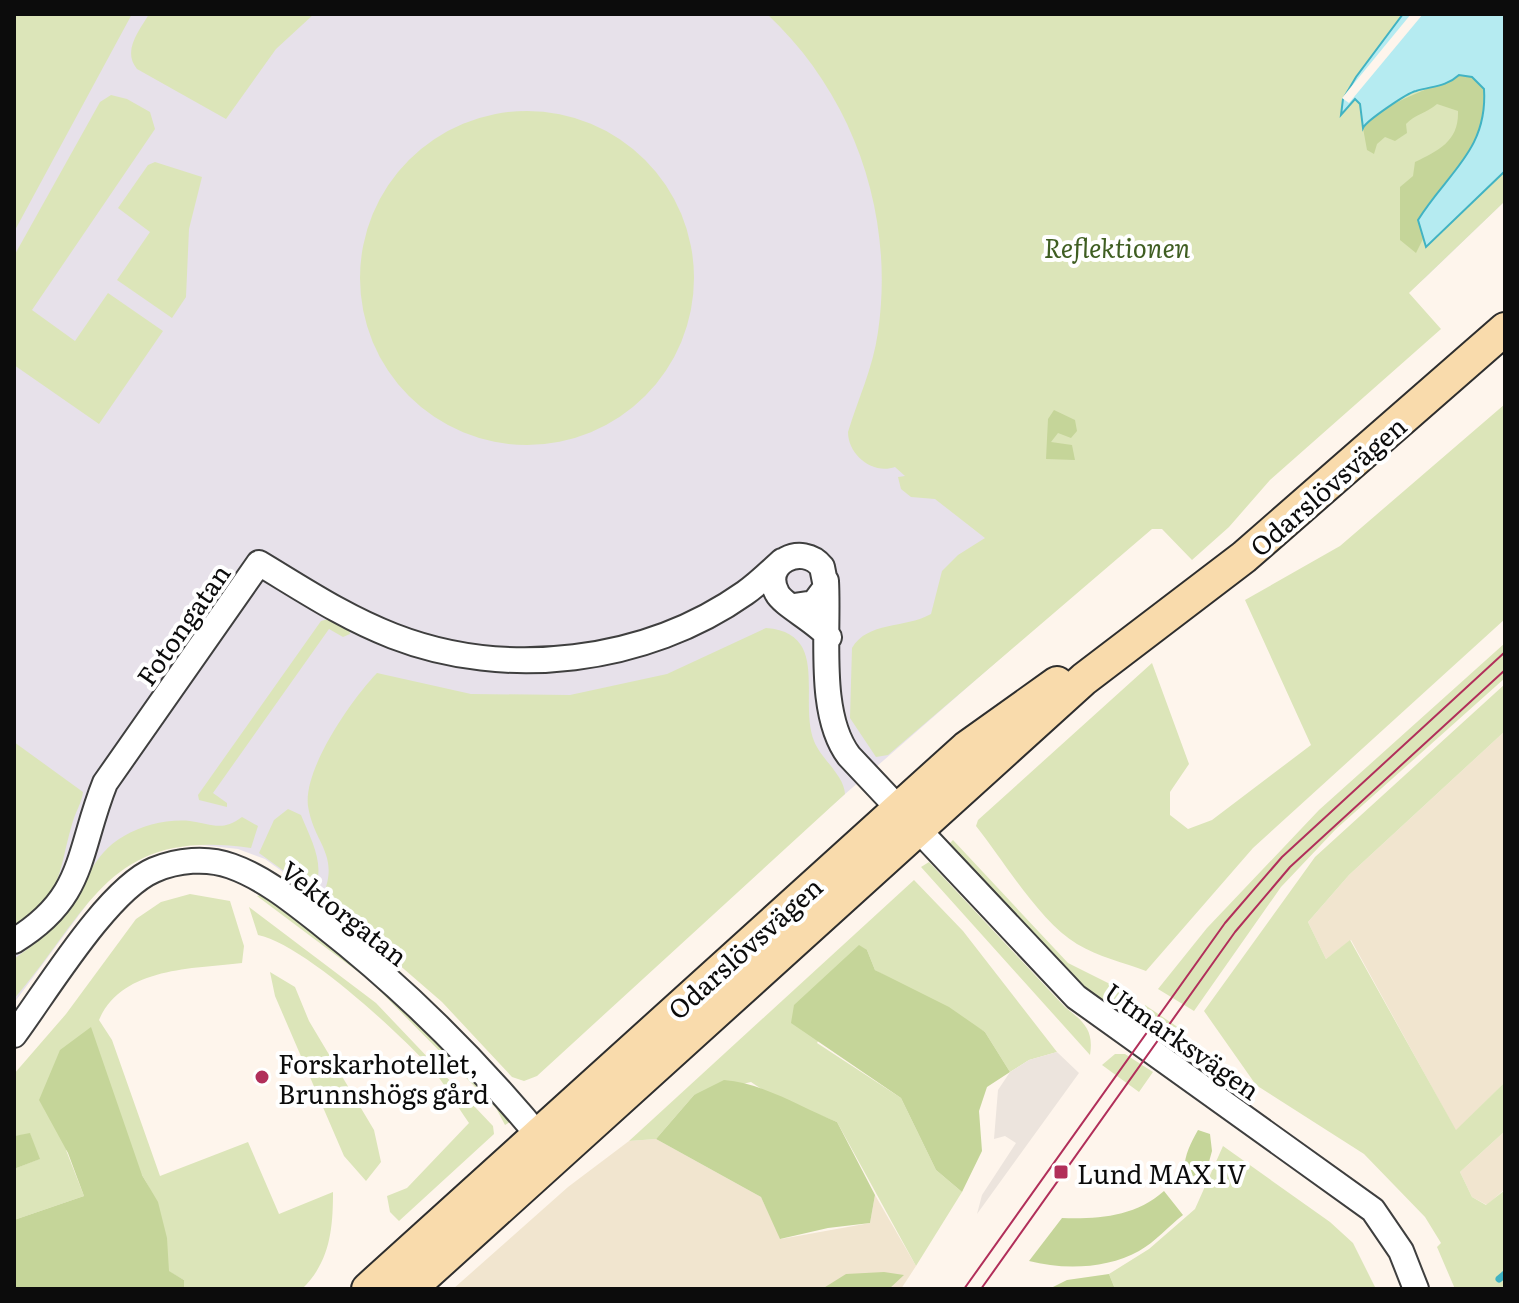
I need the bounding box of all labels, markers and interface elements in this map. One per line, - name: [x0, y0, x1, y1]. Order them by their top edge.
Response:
- park label: Reflektionen: [1044, 227, 1191, 266]
- street label: Odarslövsvägen: [1240, 406, 1414, 564]
- street label: Fotongatan: [126, 555, 238, 693]
- street label: Vektorgatan: [273, 850, 417, 974]
- street label: Odarslövsvägen: [658, 867, 830, 1027]
- street label: Utmarksvägen: [1097, 972, 1269, 1108]
- place label: Forskarhotellet, Brunnshögs gård: [278, 1043, 489, 1112]
- marker: Forskarhotellet, Brunnshögs gård: [253, 1068, 271, 1086]
- place label: Lund MAX IV: [1077, 1153, 1246, 1192]
- marker: Lund MAX IV: [1052, 1163, 1070, 1181]

